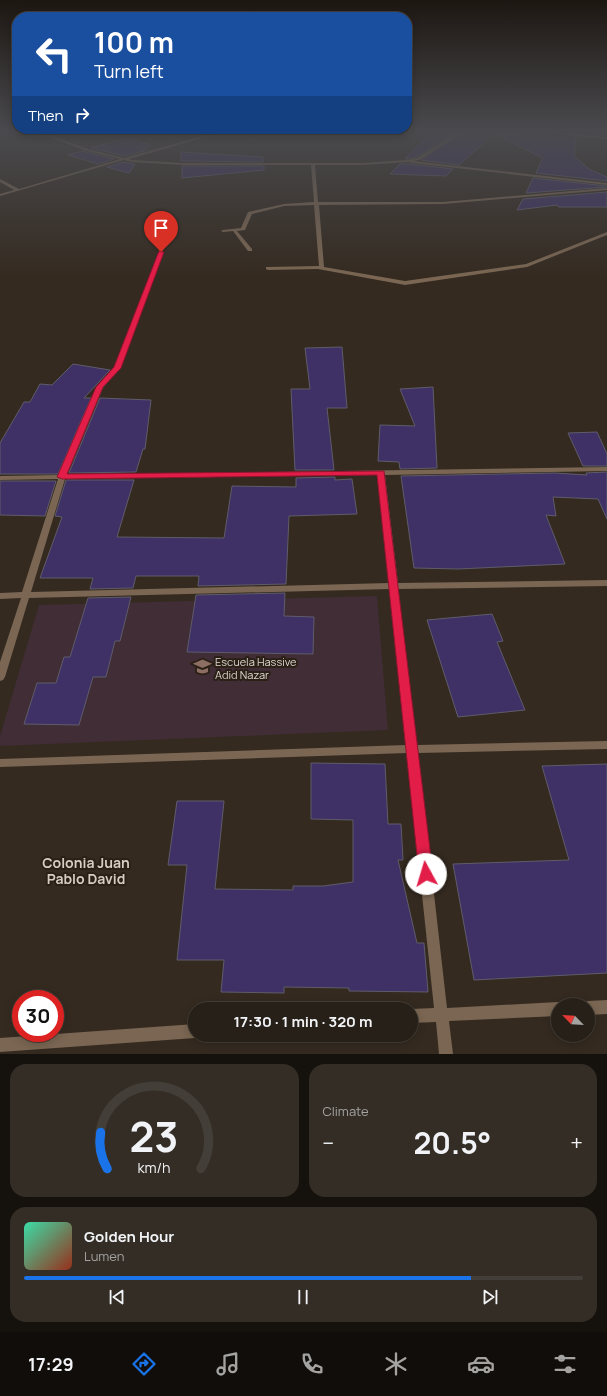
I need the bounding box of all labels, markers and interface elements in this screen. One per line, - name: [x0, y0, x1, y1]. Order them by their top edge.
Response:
- text: 100 m: [94, 23, 174, 61]
- icon: left: [28, 28, 80, 80]
- text: Turn left: [94, 59, 164, 83]
- icon: right: [71, 104, 93, 126]
- text: Then: [28, 105, 63, 126]
- pin: [144, 211, 178, 252]
- icon: arrive: [150, 217, 172, 239]
- place label: Escuela Hassive Adid Nazar: [215, 654, 297, 682]
- school or university icon: Escuela Hassive Adid Nazar: [192, 657, 212, 677]
- district label: Colonia Juan Pablo David: [42, 853, 130, 888]
- position arrow: [405, 853, 447, 895]
- speed limit sign: 30: [12, 990, 64, 1042]
- north arrow: [551, 998, 595, 1042]
- map controls: [551, 998, 595, 1042]
- text: 17:30 · 1 min · 320 m: [234, 1011, 372, 1032]
- text: Climate: [323, 1102, 369, 1120]
- text: 23: [130, 1107, 179, 1163]
- text: 20.5°: [413, 1122, 491, 1163]
- text: −: [323, 1128, 334, 1158]
- text: +: [570, 1128, 583, 1158]
- text: km/h: [138, 1157, 171, 1176]
- text: Golden Hour: [84, 1226, 174, 1247]
- text: Lumen: [84, 1247, 124, 1265]
- icon: previous: [106, 1286, 128, 1308]
- icon: pause: [292, 1286, 314, 1308]
- icon: next: [479, 1286, 501, 1308]
- icon: directions: [130, 1350, 158, 1378]
- icon: music: [214, 1350, 242, 1378]
- icon: phone: [298, 1350, 326, 1378]
- icon: climate: [382, 1350, 410, 1378]
- icon: car: [467, 1350, 495, 1378]
- icon: filters: [551, 1350, 579, 1378]
- text: 17:29: [28, 1352, 74, 1376]

